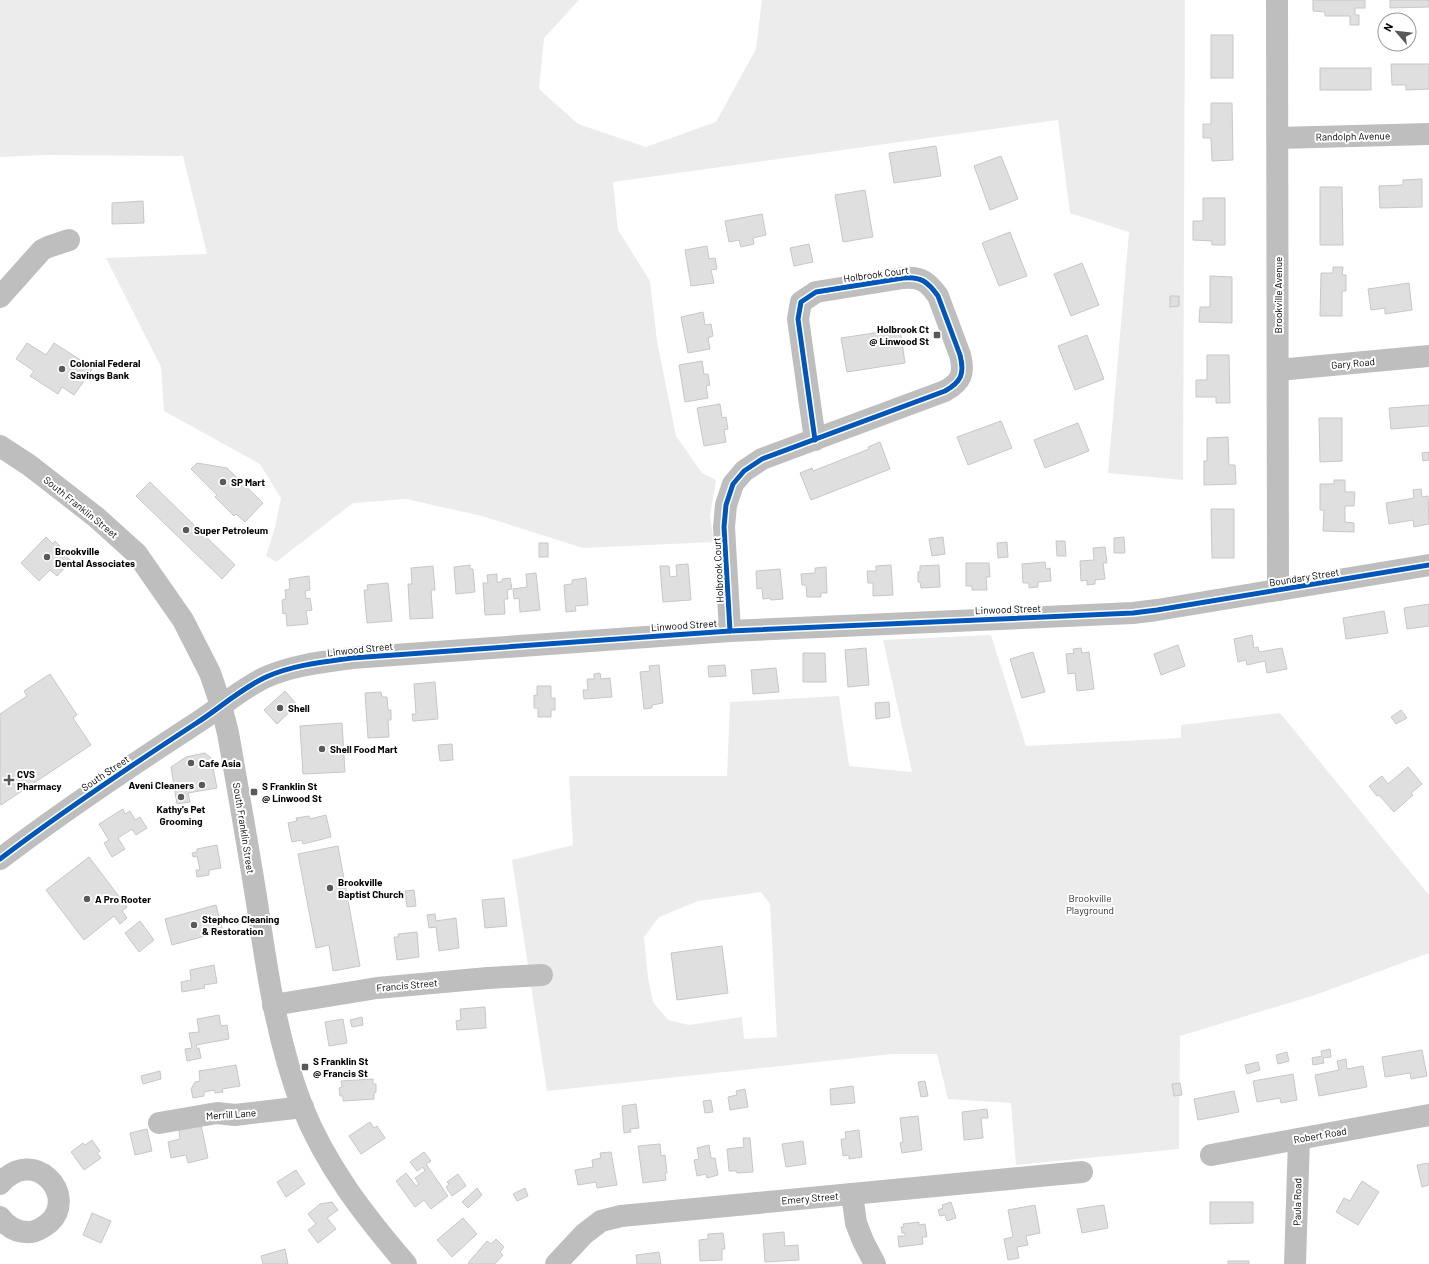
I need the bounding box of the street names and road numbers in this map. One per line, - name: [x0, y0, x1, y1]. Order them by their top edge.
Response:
- street label: Randolph Avenue: [1316, 129, 1390, 143]
- street label: Brookville Avenue: [1272, 257, 1284, 333]
- street label: Holbrook Court: [843, 263, 910, 285]
- street label: Gary Road: [1331, 355, 1375, 371]
- street label: South Franklin Street: [42, 473, 121, 541]
- street label: Holbrook Court: [710, 537, 726, 603]
- street label: Boundary Street: [1268, 565, 1340, 588]
- street label: Linwood Street: [975, 602, 1042, 616]
- street label: Linwood Street: [651, 617, 718, 633]
- street label: Linwood Street: [326, 640, 394, 658]
- street label: South Street: [79, 752, 131, 793]
- street label: South Franklin Street: [231, 782, 257, 875]
- street label: Francis Street: [376, 976, 438, 994]
- street label: Merrill Lane: [205, 1106, 257, 1122]
- street label: Robert Road: [1292, 1124, 1348, 1146]
- street label: Paula Road: [1291, 1178, 1303, 1226]
- street label: Emery Street: [781, 1189, 839, 1206]

